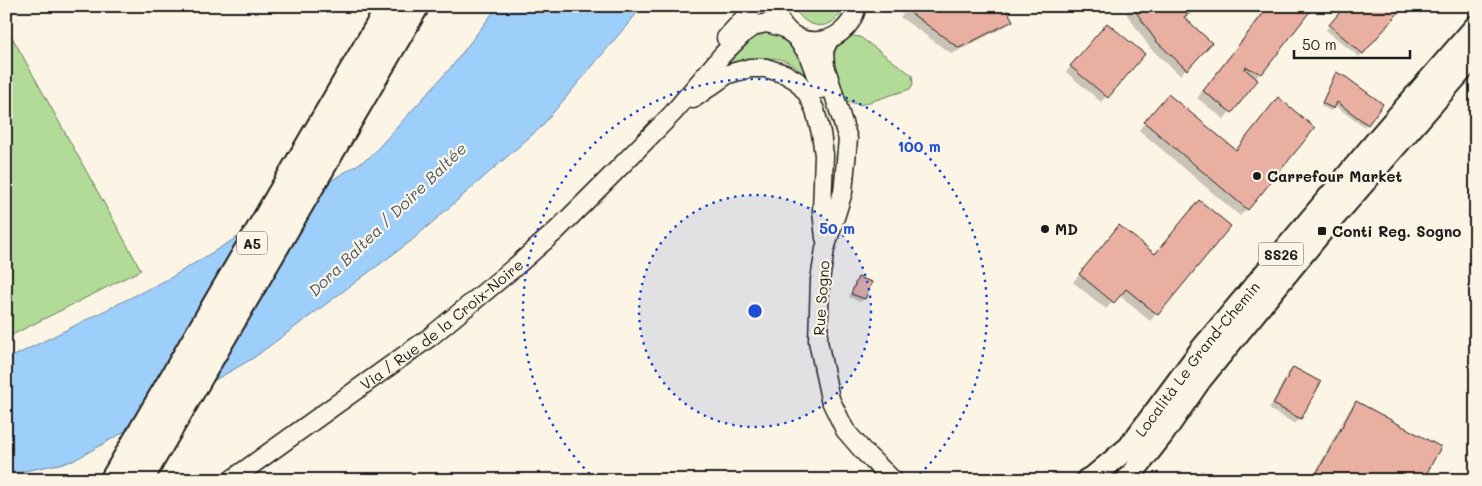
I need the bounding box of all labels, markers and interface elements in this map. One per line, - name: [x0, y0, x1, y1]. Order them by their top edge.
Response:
- scale bar: [1294, 28, 1411, 60]
- text: 50 m: [1302, 34, 1337, 54]
- text: 100 m: [897, 136, 941, 156]
- water label: Dora Baltea / Doire Baltée: [303, 138, 471, 300]
- place label: Carrefour Market: [1267, 166, 1402, 186]
- marker: Carrefour Market: [1251, 170, 1263, 182]
- text: 50 m: [819, 218, 855, 238]
- place label: MD: [1055, 219, 1078, 239]
- place label: Conti Reg. Sogno: [1332, 221, 1461, 241]
- marker: MD: [1039, 223, 1051, 235]
- marker: Conti Reg. Sogno: [1316, 225, 1328, 237]
- road number: A5: [237, 232, 267, 254]
- road number: SS26: [1258, 242, 1304, 266]
- street label: Via / Rue de la Croix-Noire: [356, 254, 527, 394]
- street label: Rue Sogno: [808, 260, 834, 336]
- street label: Località Le Grand-Chemin: [1130, 277, 1264, 440]
- centre of rings: [746, 302, 764, 320]

